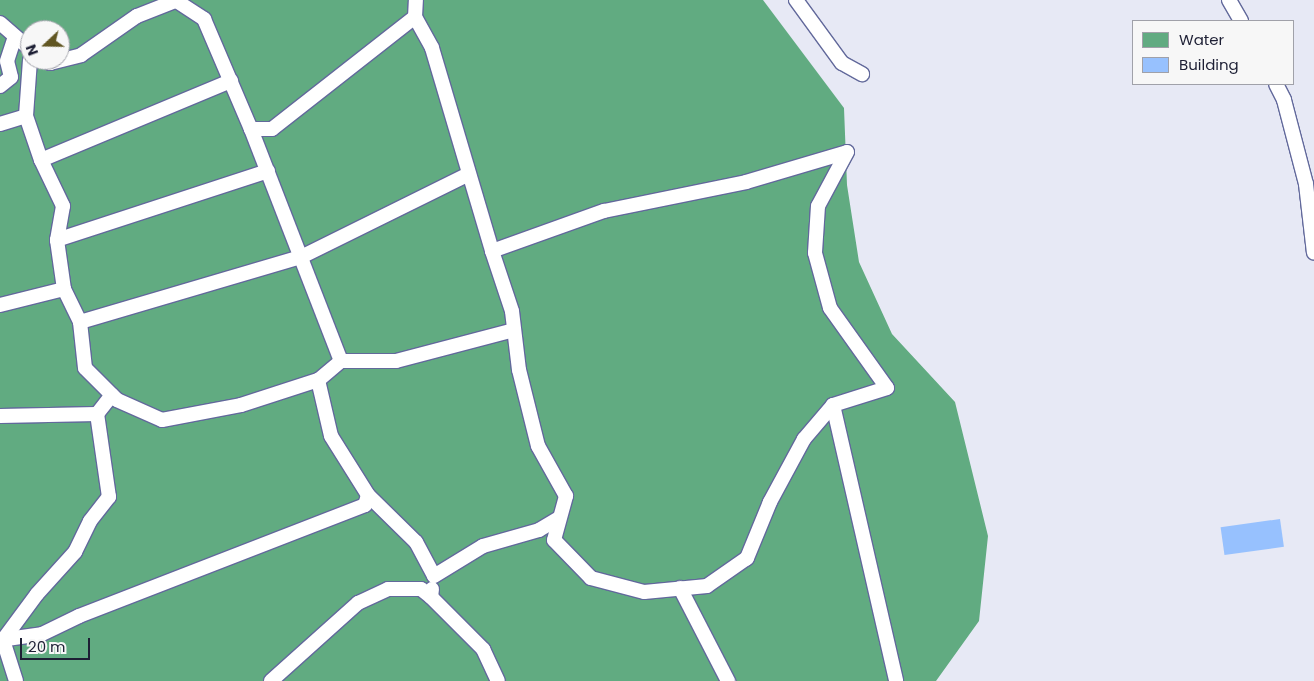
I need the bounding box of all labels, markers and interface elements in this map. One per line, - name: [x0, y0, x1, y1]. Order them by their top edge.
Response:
- north arrow: [20, 20, 70, 70]
- legend: [1132, 20, 1294, 85]
- text: Water: [1179, 29, 1224, 50]
- text: N: [21, 42, 43, 59]
- text: Building: [1179, 54, 1239, 75]
- scale bar: [22, 628, 92, 660]
- text: 20 m: [28, 636, 66, 657]

